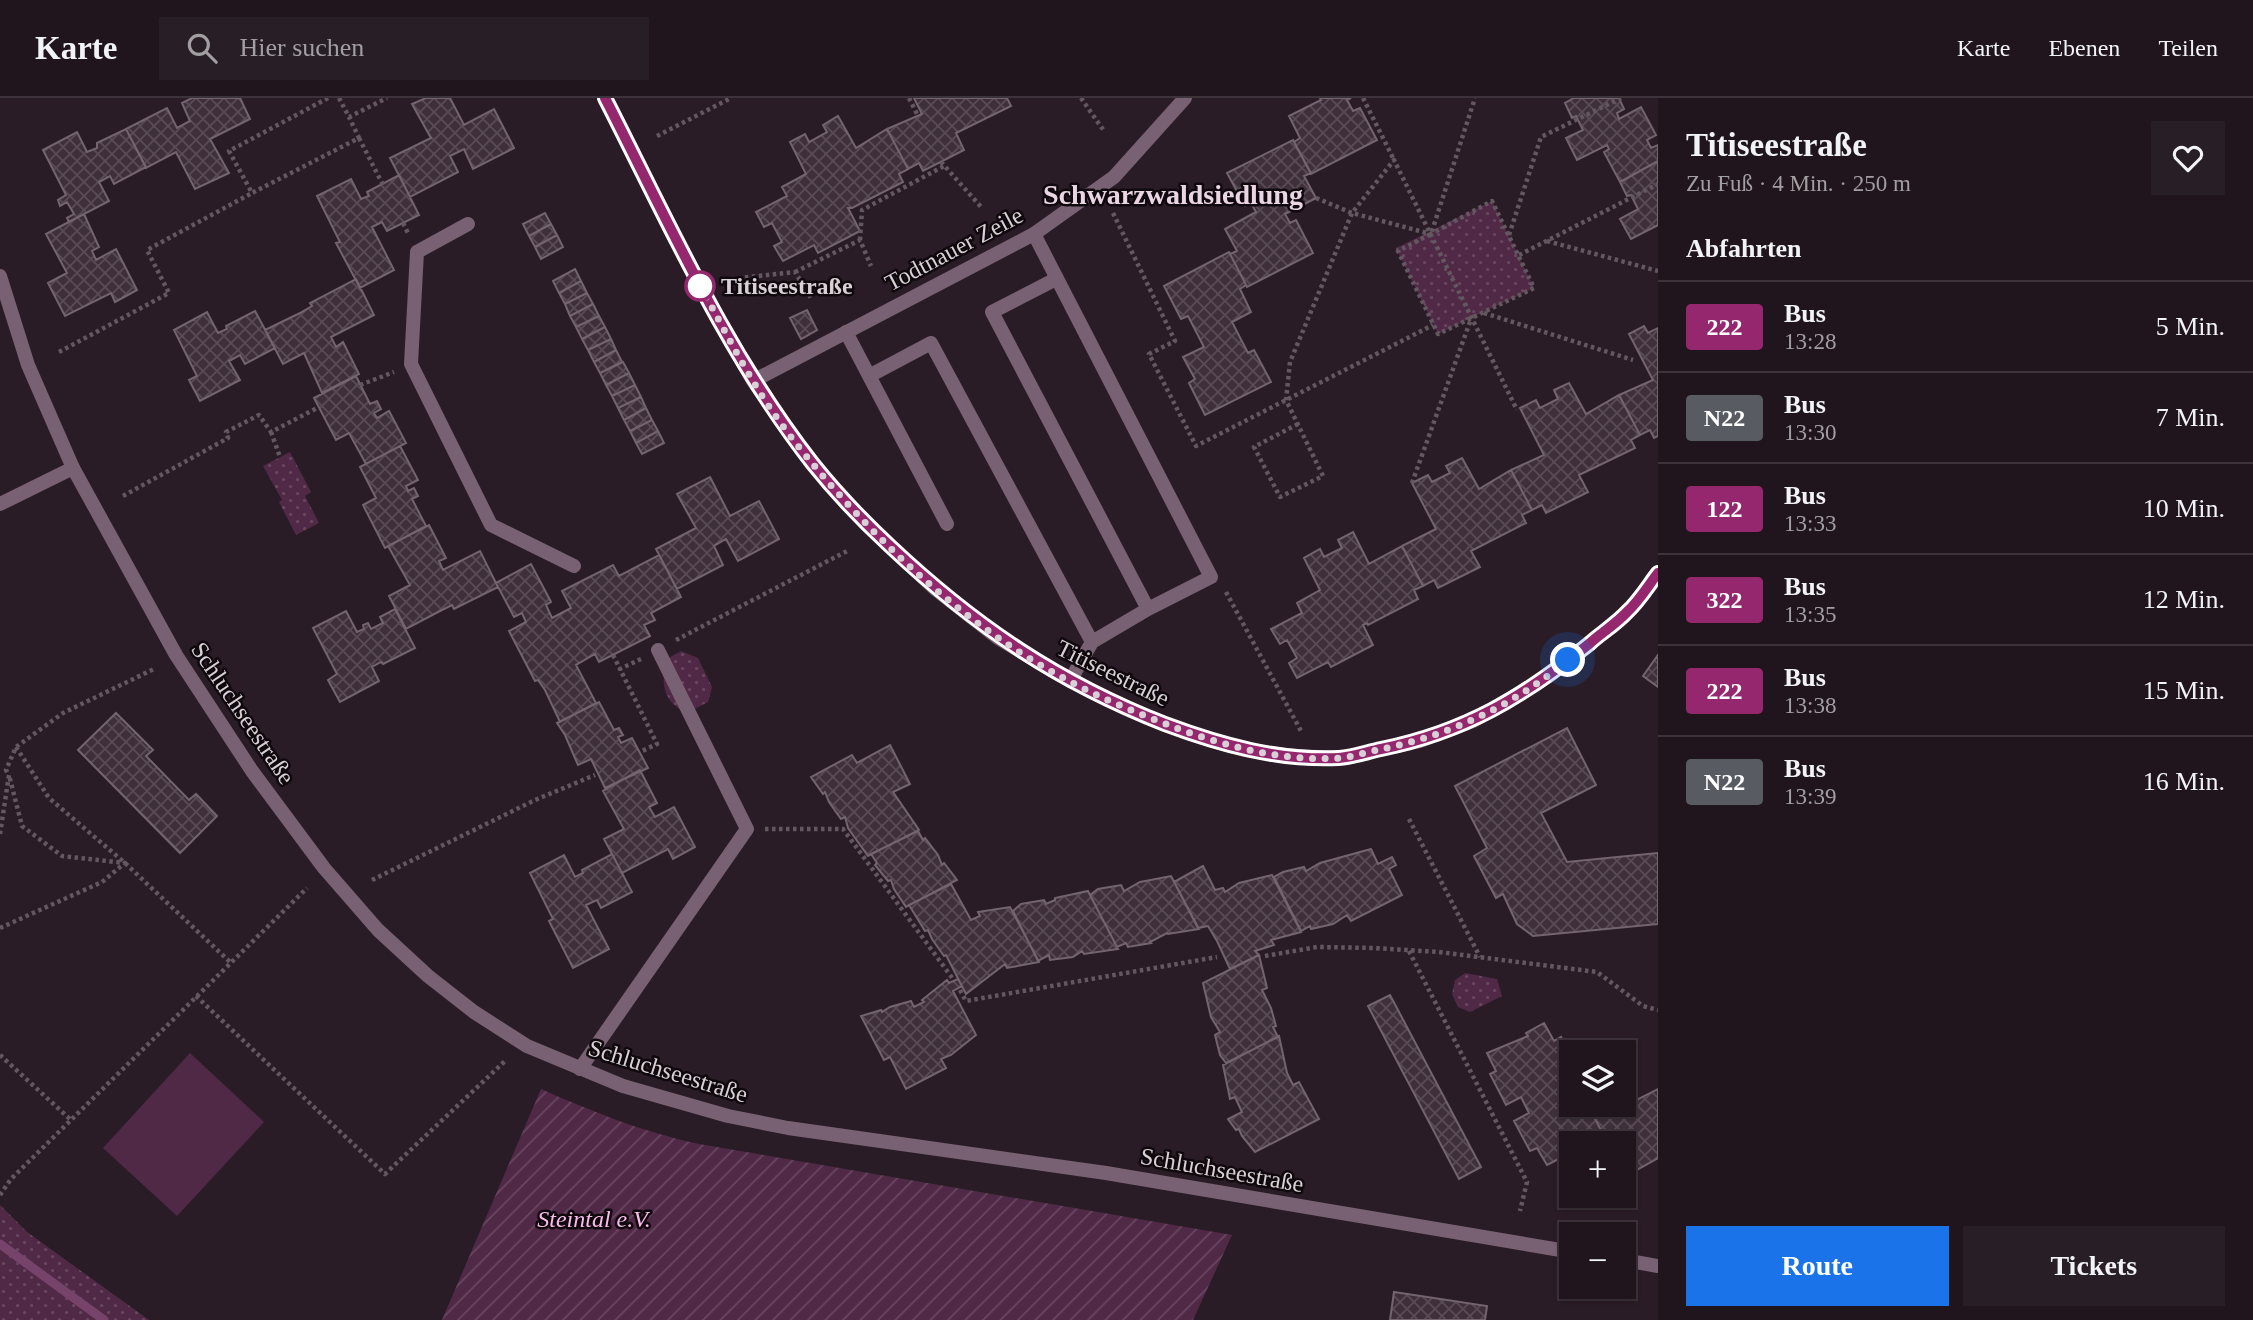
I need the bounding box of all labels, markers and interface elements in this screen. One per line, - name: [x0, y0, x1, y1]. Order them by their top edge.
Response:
- search box: [159, 17, 649, 80]
- icon: search: [183, 29, 221, 67]
- text: Karte: [35, 30, 117, 66]
- text: Hier suchen: [239, 33, 364, 62]
- text: Karte: [1957, 35, 2010, 61]
- text: Ebenen: [2048, 35, 2120, 61]
- text: Teilen: [2158, 35, 2218, 61]
- button: heart: [2151, 121, 2225, 195]
- text: Titiseestraße: [1686, 127, 1867, 163]
- text: Zu Fuß · 4 Min. · 250 m: [1686, 171, 1911, 196]
- district label: Schwarzwaldsiedlung: [1043, 179, 1303, 210]
- street label: Todtnauer Zeile: [881, 202, 1027, 296]
- text: Abfahrten: [1686, 234, 1802, 263]
- marker: Titiseestraße: [685, 271, 715, 301]
- place label: Titiseestraße: [721, 273, 853, 299]
- text: Bus: [1784, 299, 1826, 328]
- text: 5 Min.: [2156, 312, 2225, 341]
- text: 222: [1707, 314, 1743, 340]
- text: 13:28: [1784, 329, 1836, 354]
- text: Bus: [1784, 390, 1826, 419]
- text: 7 Min.: [2156, 403, 2225, 432]
- text: N22: [1704, 405, 1745, 431]
- text: 13:30: [1784, 420, 1836, 445]
- text: Bus: [1784, 481, 1826, 510]
- text: 10 Min.: [2143, 494, 2225, 523]
- text: 122: [1707, 496, 1743, 522]
- text: 13:33: [1784, 511, 1836, 536]
- text: Bus: [1784, 572, 1826, 601]
- text: 12 Min.: [2143, 585, 2225, 614]
- text: 322: [1707, 587, 1743, 613]
- text: 13:35: [1784, 602, 1836, 627]
- street label: Titiseestraße: [1053, 635, 1173, 711]
- street label: Schluchseestraße: [186, 637, 300, 789]
- your location: [1550, 642, 1585, 677]
- text: Bus: [1784, 663, 1826, 692]
- text: 15 Min.: [2143, 676, 2225, 705]
- text: 222: [1707, 678, 1743, 704]
- text: 13:38: [1784, 693, 1836, 718]
- text: Bus: [1784, 754, 1826, 783]
- text: 16 Min.: [2143, 767, 2225, 796]
- text: N22: [1704, 769, 1745, 795]
- text: 13:39: [1784, 784, 1836, 809]
- street label: Schluchseestraße: [585, 1034, 751, 1108]
- map controls: [1559, 1040, 1636, 1299]
- button: layers: [1559, 1040, 1636, 1117]
- button: +: [1559, 1131, 1636, 1208]
- street label: Schluchseestraße: [1138, 1143, 1306, 1197]
- park label: Steintal e.V.: [537, 1206, 651, 1232]
- button: −: [1559, 1222, 1636, 1299]
- button: Route: [1686, 1226, 1949, 1306]
- button: Tickets: [1963, 1226, 2225, 1306]

